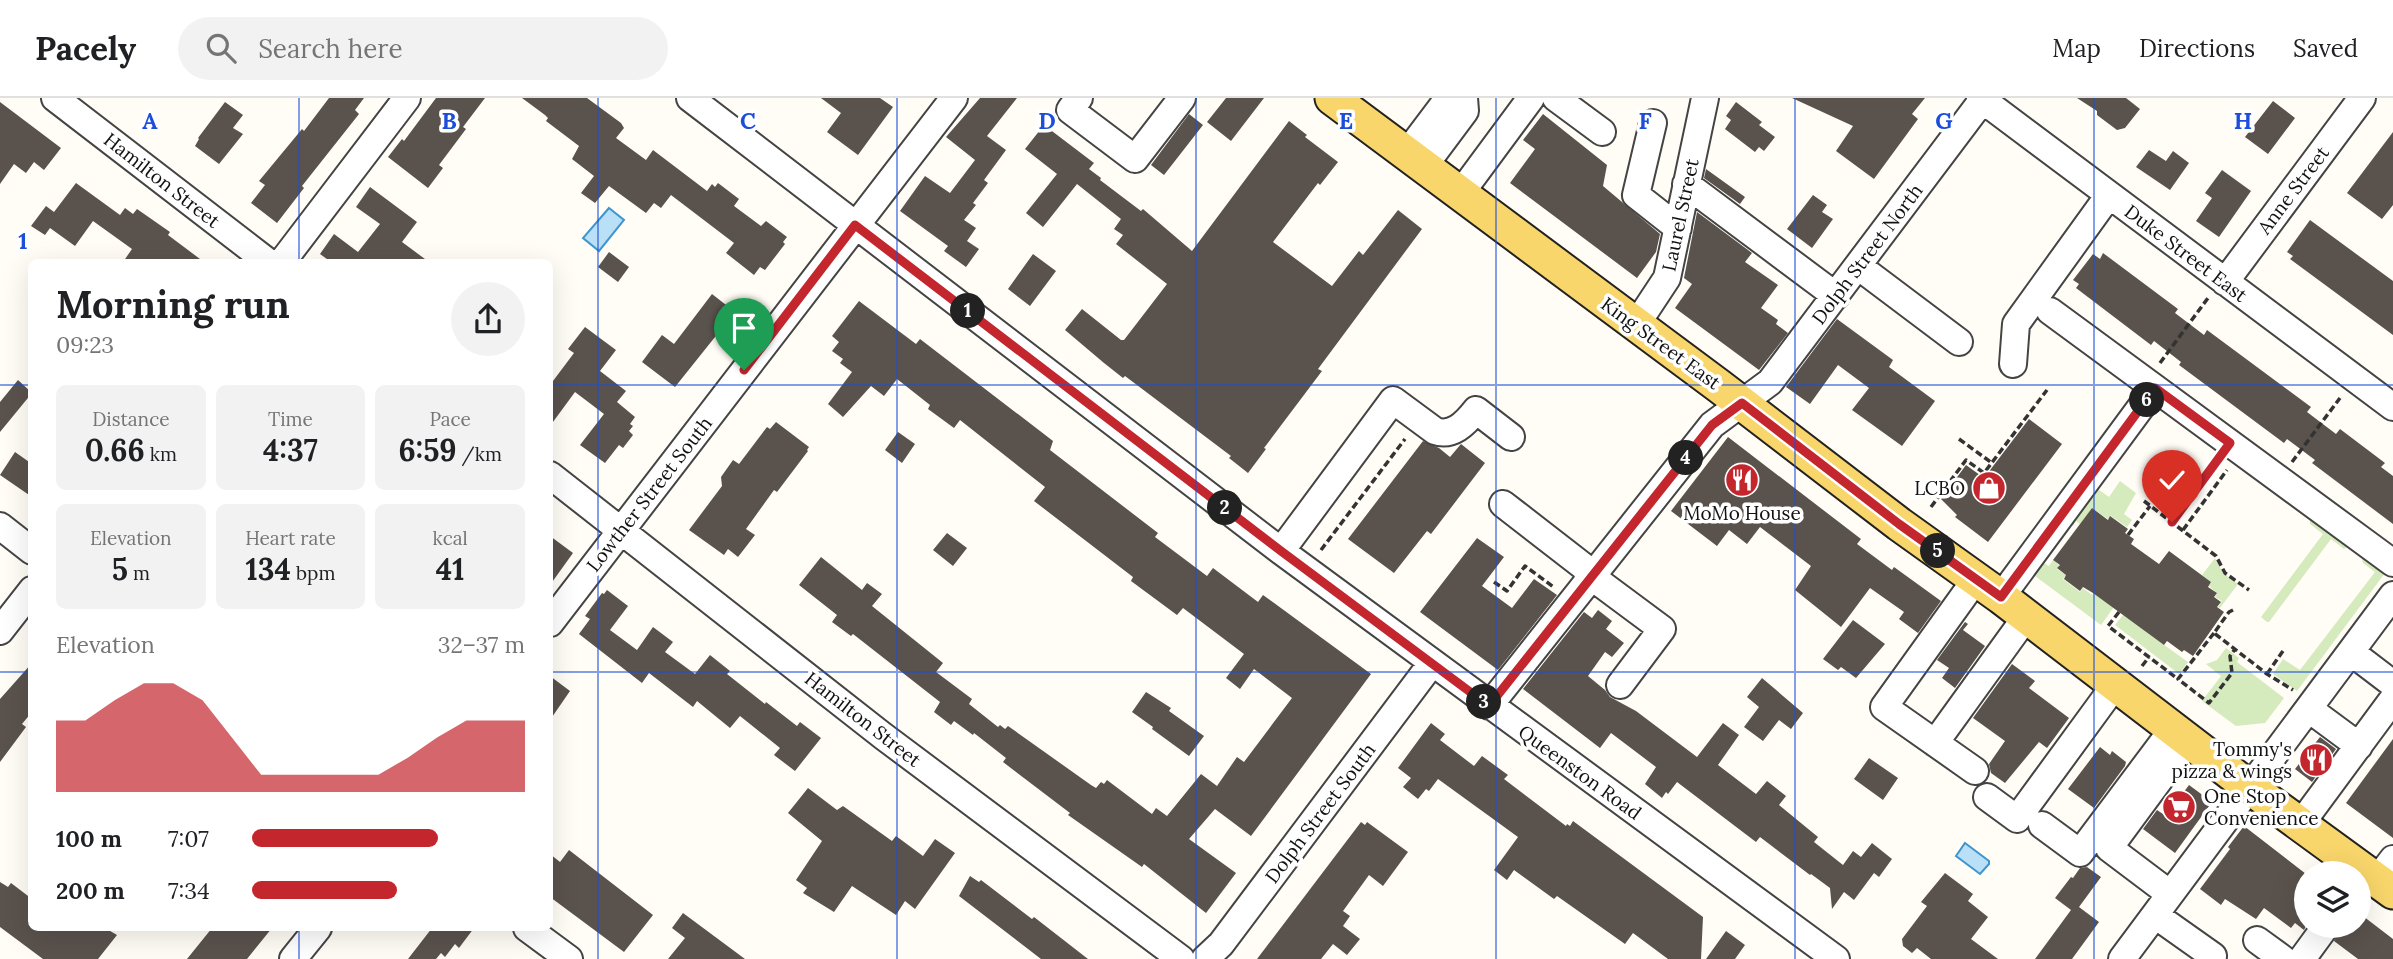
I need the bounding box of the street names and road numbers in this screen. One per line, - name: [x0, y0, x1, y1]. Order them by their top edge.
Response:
- street label: Hamilton Street: [99, 127, 225, 233]
- street label: Anne Street: [2251, 141, 2334, 240]
- street label: Laurel Street: [1656, 156, 1704, 274]
- street label: Dolph Street North: [1806, 179, 1928, 329]
- street label: Duke Street East: [2120, 199, 2253, 307]
- street label: King Street East: [1597, 292, 1726, 395]
- street label: Lowther Street South: [581, 412, 717, 576]
- street label: Hamilton Street: [800, 666, 926, 772]
- street label: Queenston Road: [1514, 719, 1646, 825]
- street label: Dolph Street South: [1260, 738, 1380, 888]

